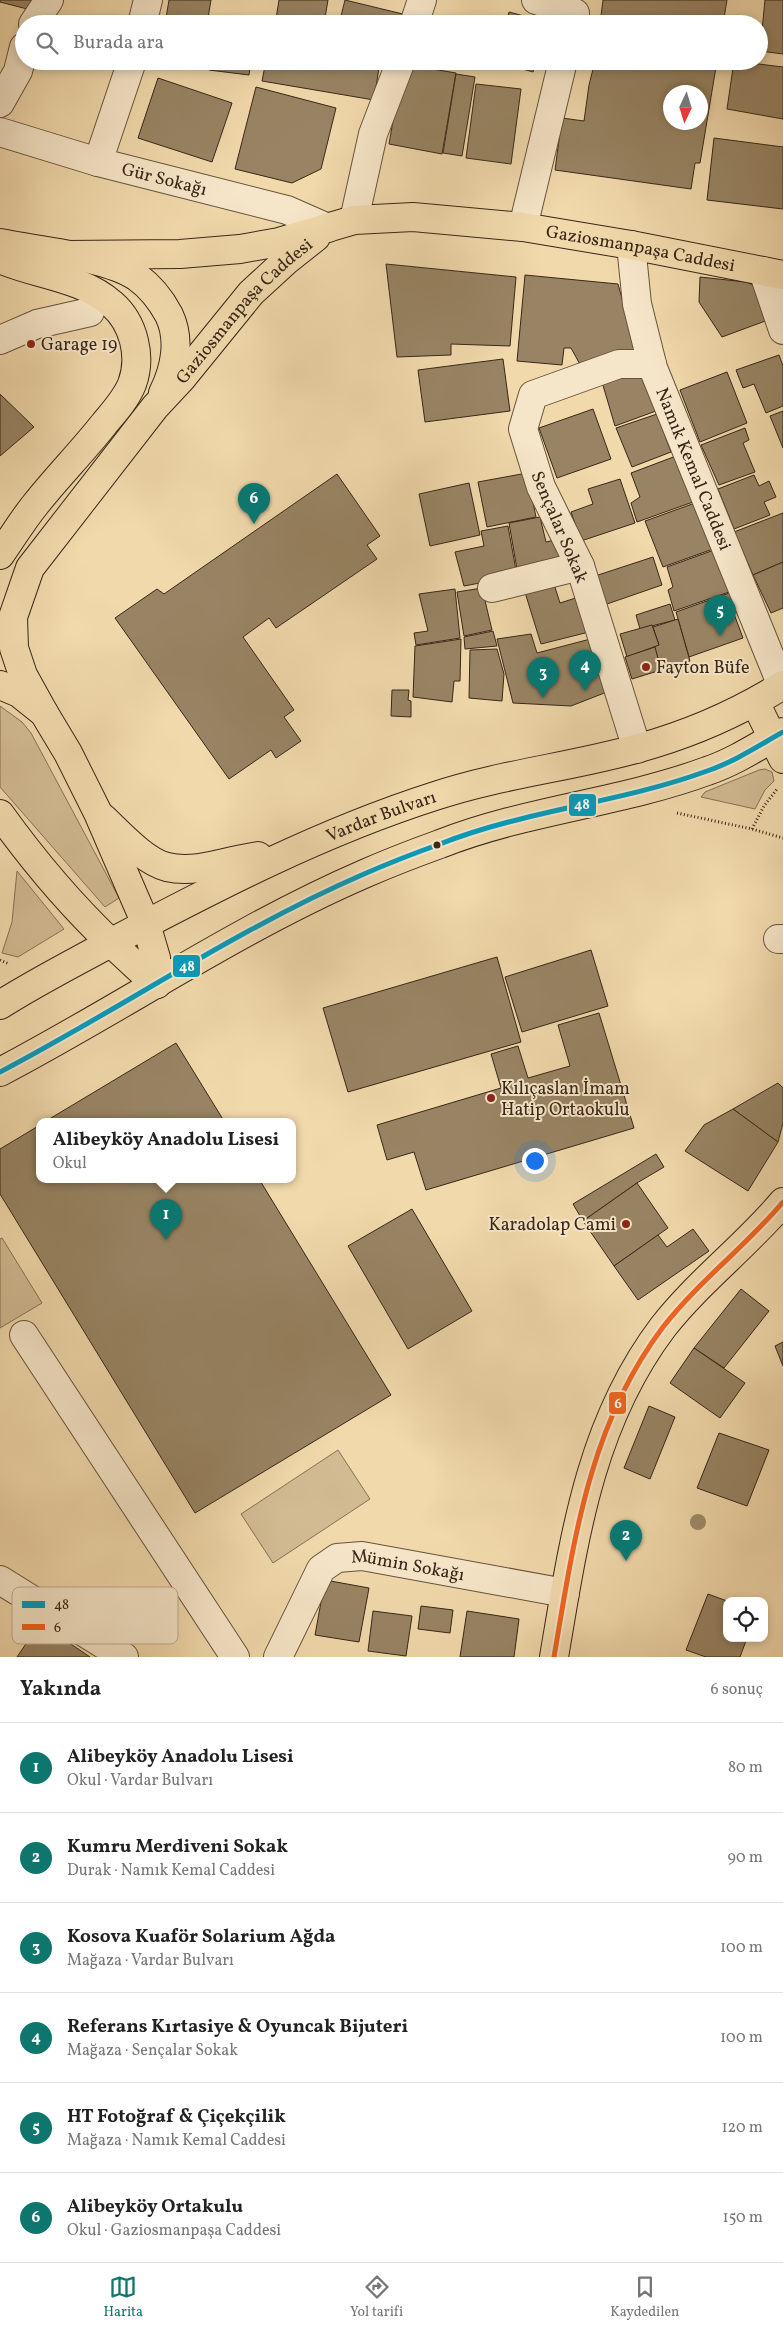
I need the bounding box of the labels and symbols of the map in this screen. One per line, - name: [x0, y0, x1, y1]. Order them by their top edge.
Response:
- north arrow: [663, 85, 708, 130]
- street label: Gür Sokağı: [119, 157, 209, 203]
- street label: Gaziosmanpaşa Caddesi: [544, 220, 737, 279]
- street label: Gaziosmanpaşa Caddesi: [171, 233, 319, 390]
- place label: Garage 19: [41, 333, 117, 358]
- marker: Garage 19: [25, 338, 37, 350]
- street label: Namık Kemal Caddesi: [648, 384, 737, 555]
- street label: Sençalar Sokak: [524, 468, 594, 588]
- pin: 6: [238, 483, 270, 524]
- pin: 5: [704, 595, 736, 636]
- pin: 4: [569, 650, 601, 691]
- place label: Fayton Büfe: [656, 656, 749, 681]
- pin: 3: [527, 657, 559, 698]
- marker: Fayton Büfe: [640, 661, 652, 673]
- street label: Vardar Bulvarı: [323, 785, 440, 849]
- line badge: 48: [568, 793, 597, 817]
- text: 48: [574, 796, 590, 815]
- unlabelled marker: [432, 840, 442, 850]
- line badge: 48: [172, 954, 201, 978]
- text: 48: [179, 958, 195, 977]
- place label: Kılıçaslan İmam Hatip Ortaokulu: [501, 1077, 630, 1123]
- marker: Kılıçaslan İmam Hatip Ortaokulu: [485, 1092, 497, 1104]
- your location: [522, 1148, 548, 1174]
- pin: 1: [150, 1199, 182, 1240]
- place label: Karadolap Cami: [488, 1213, 616, 1238]
- marker: Karadolap Cami: [620, 1218, 632, 1230]
- line badge: 6: [608, 1391, 627, 1415]
- text: 6: [614, 1395, 622, 1414]
- pin: 2: [610, 1520, 642, 1561]
- street label: Mümin Sokağı: [350, 1545, 466, 1588]
- legend: [12, 1587, 178, 1644]
- text: 48: [54, 1596, 69, 1615]
- text: 6: [54, 1619, 61, 1638]

